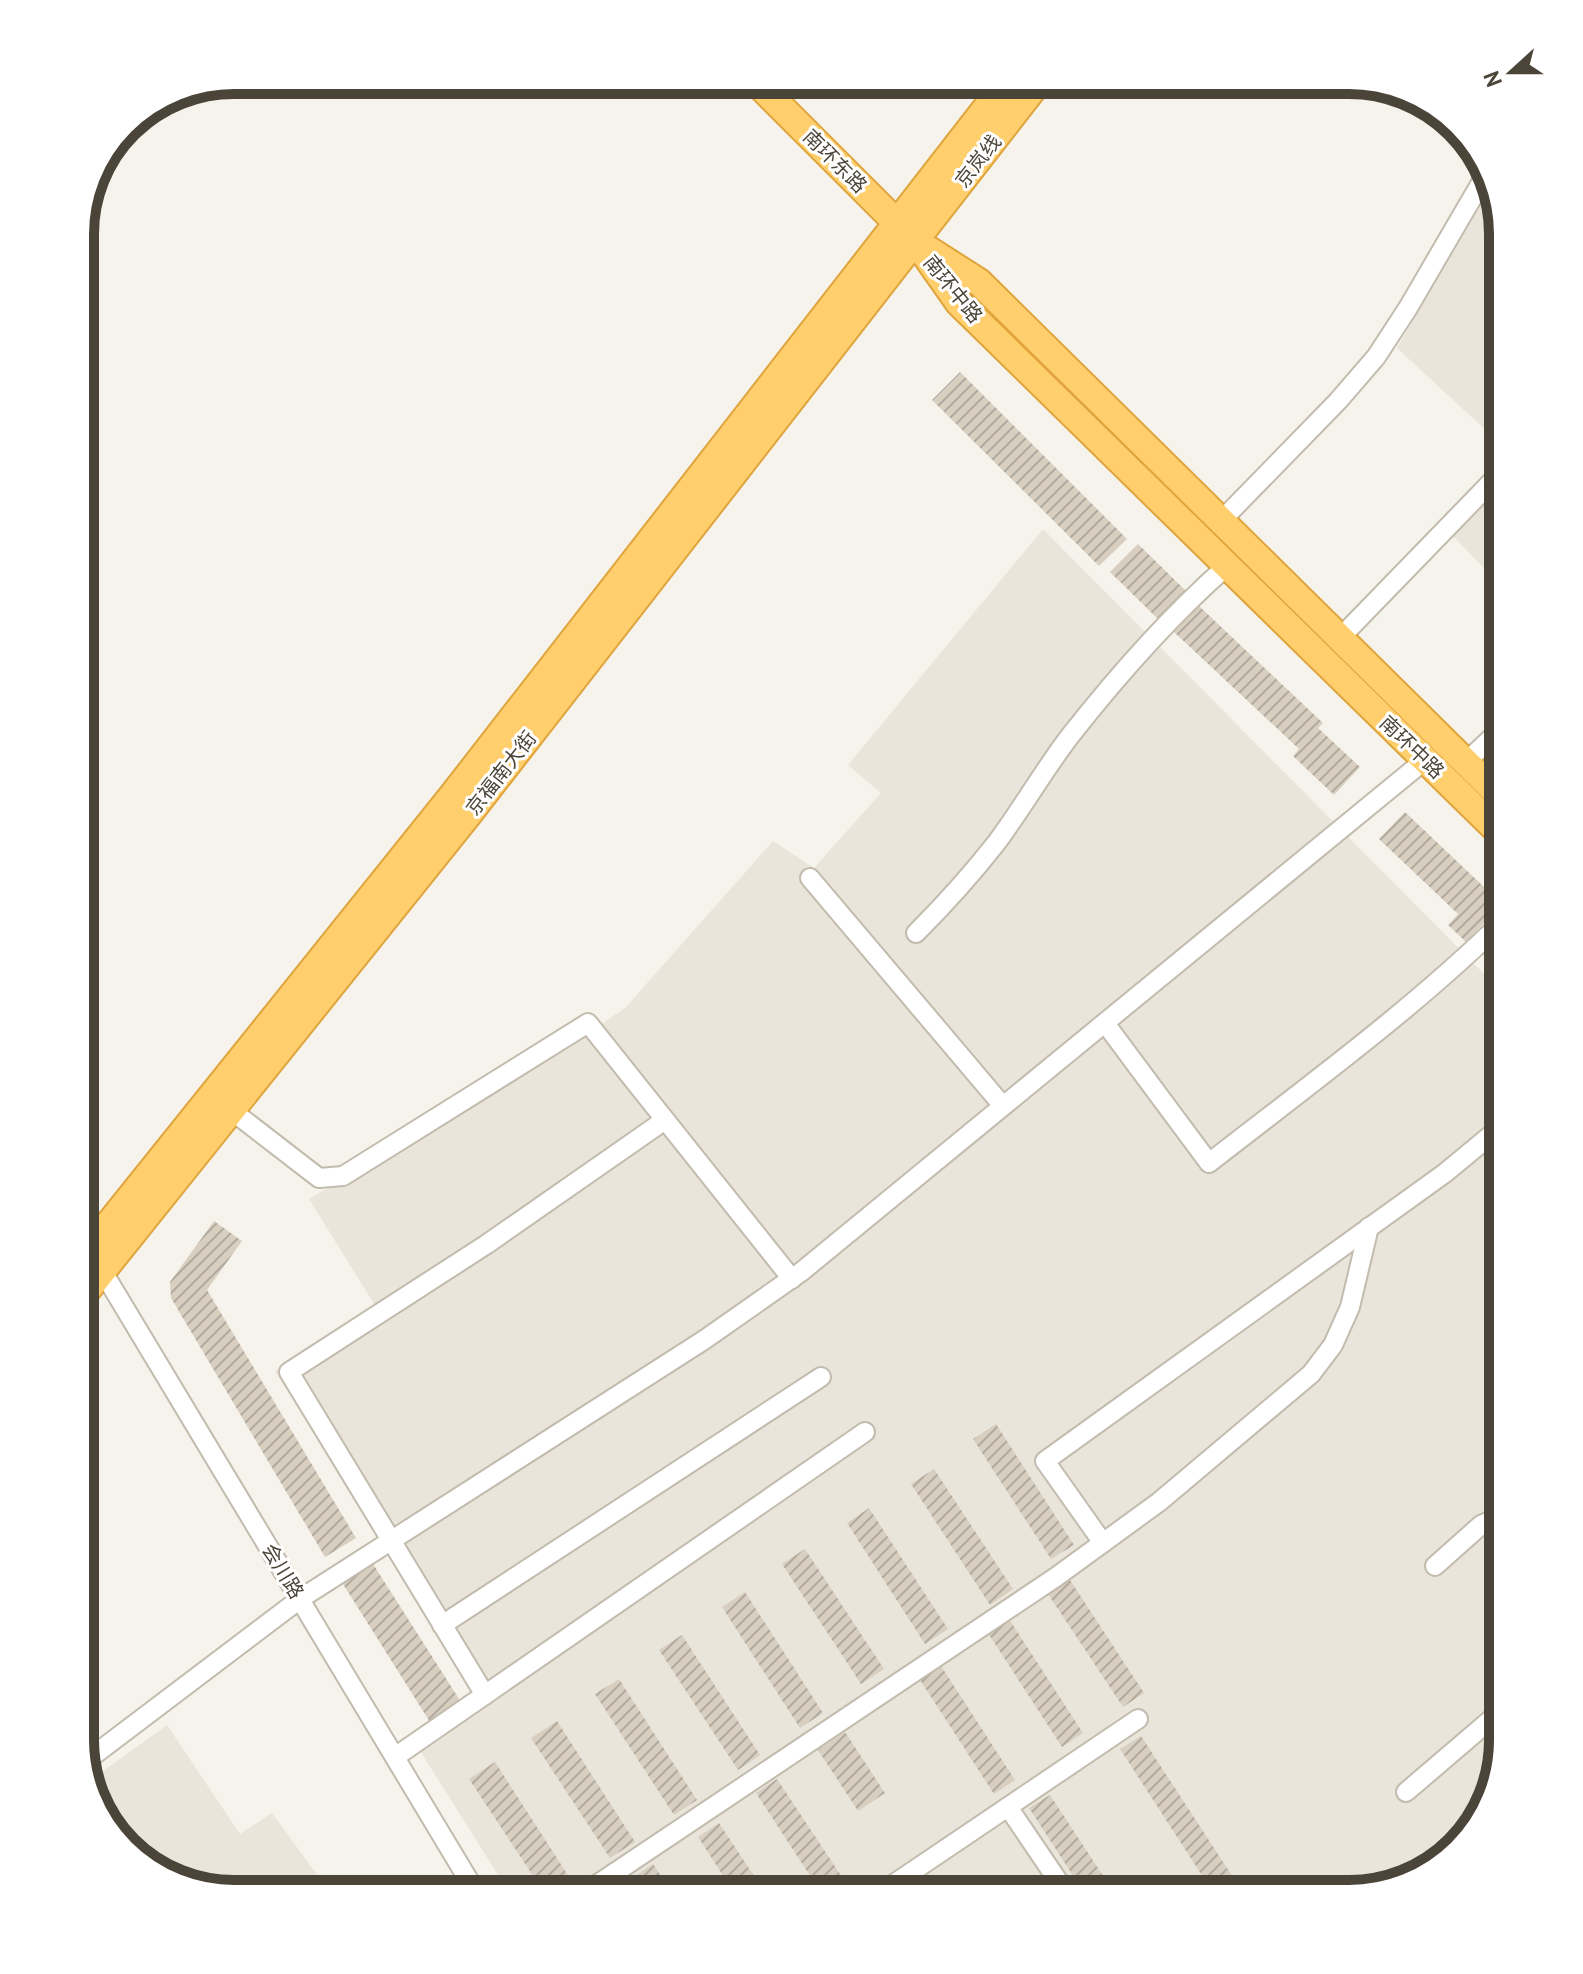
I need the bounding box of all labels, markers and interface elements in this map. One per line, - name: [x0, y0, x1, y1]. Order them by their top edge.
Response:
- north arrow: [1471, 32, 1551, 112]
- text: N: [1477, 67, 1508, 91]
- street label: 南环东路: [798, 124, 872, 198]
- street label: 京岚线: [949, 129, 1007, 193]
- street label: 南环中路: [918, 250, 988, 328]
- street label: 南环中路: [1374, 710, 1450, 784]
- street label: 京福南大街: [460, 726, 542, 820]
- street label: 会川路: [256, 1539, 310, 1603]

